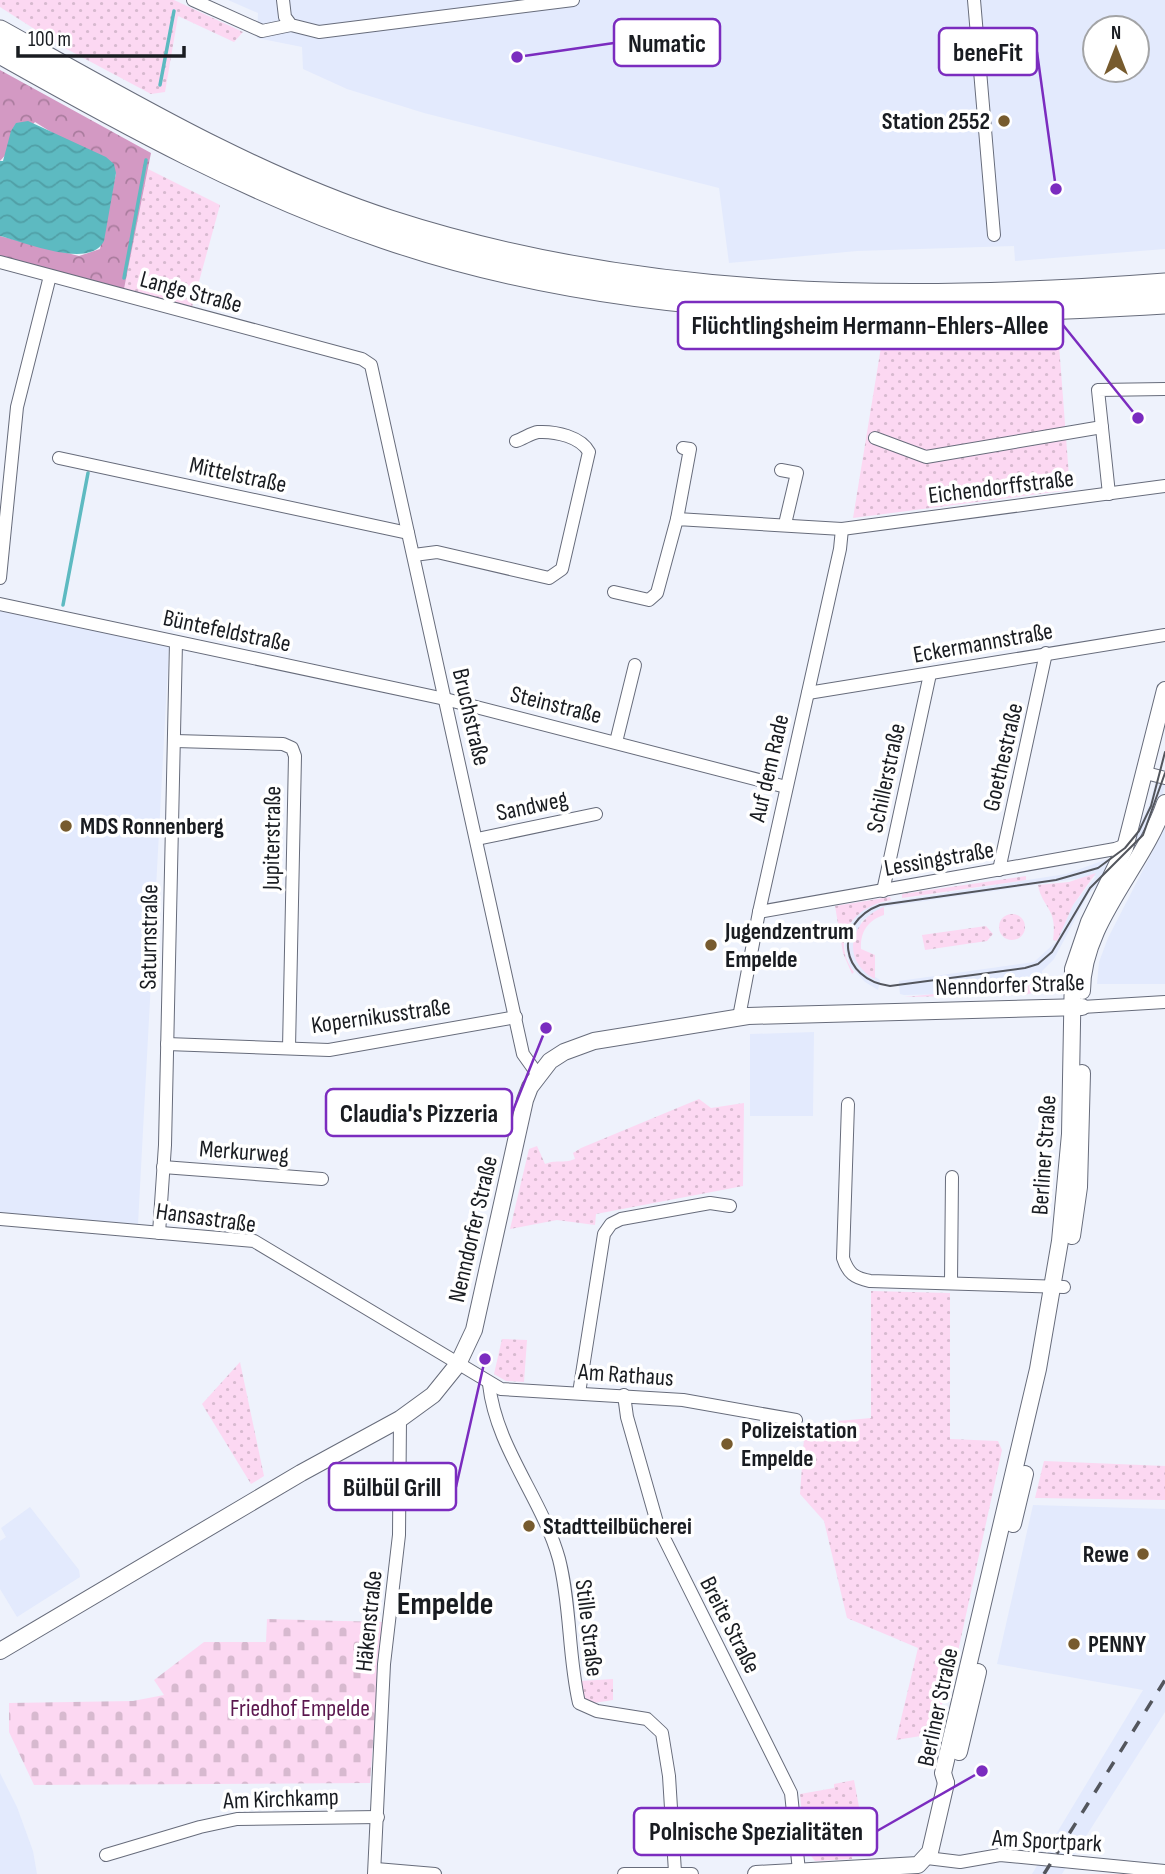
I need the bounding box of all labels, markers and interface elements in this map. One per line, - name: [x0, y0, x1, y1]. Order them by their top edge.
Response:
- scale bar: [18, 14, 184, 58]
- north arrow: [1081, 14, 1151, 84]
- callout: Numatic: [614, 19, 720, 66]
- text: N: [1111, 22, 1121, 45]
- text: 100 m: [28, 27, 71, 52]
- callout: beneFit: [939, 28, 1037, 75]
- text: Numatic: [628, 29, 706, 60]
- text: beneFit: [953, 38, 1023, 69]
- place label: Station 2552: [882, 107, 990, 136]
- marker: Station 2552: [996, 113, 1012, 129]
- street label: Lange Straße: [137, 264, 245, 320]
- callout: Flüchtlingsheim Hermann-Ehlers-Allee: [678, 302, 1063, 349]
- text: Flüchtlingsheim Hermann-Ehlers-Allee: [691, 311, 1049, 342]
- street label: Mittelstraße: [187, 451, 289, 499]
- street label: Eichendorffstraße: [927, 464, 1075, 510]
- street label: Büntefeldstraße: [160, 603, 294, 659]
- street label: Eckermannstraße: [911, 616, 1055, 670]
- street label: Bruchstraße: [446, 666, 496, 768]
- street label: Steinstraße: [507, 680, 605, 730]
- street label: Goethestraße: [976, 700, 1030, 814]
- street label: Auf dem Rade: [742, 711, 795, 826]
- street label: Schillerstraße: [860, 721, 912, 835]
- street label: Sandweg: [494, 784, 570, 828]
- street label: Jupiterstraße: [257, 786, 287, 891]
- place label: MDS Ronnenberg: [80, 812, 224, 841]
- marker: MDS Ronnenberg: [58, 818, 74, 834]
- street label: Lessingstraße: [882, 835, 996, 883]
- street label: Saturnstraße: [134, 884, 164, 990]
- place label: Jugendzentrum Empelde: [724, 917, 854, 974]
- marker: Jugendzentrum Empelde: [703, 937, 719, 953]
- street label: Nenndorfer Straße: [935, 968, 1085, 1002]
- street label: Kopernikusstraße: [309, 992, 453, 1040]
- callout: Claudia's Pizzeria: [326, 1089, 512, 1136]
- street label: Berliner Straße: [1025, 1094, 1063, 1216]
- text: Claudia's Pizzeria: [340, 1099, 498, 1130]
- street label: Merkurweg: [198, 1134, 290, 1170]
- street label: Nenndorfer Straße: [442, 1153, 504, 1305]
- street label: Hansastraße: [154, 1197, 258, 1239]
- street label: Am Rathaus: [576, 1357, 675, 1393]
- place label: Polizeistation Empelde: [741, 1416, 857, 1473]
- marker: Polizeistation Empelde: [719, 1436, 735, 1452]
- callout: Bülbül Grill: [329, 1463, 456, 1510]
- text: Bülbül Grill: [343, 1473, 441, 1504]
- place label: Stadtteilbücherei: [543, 1512, 692, 1541]
- marker: Stadtteilbücherei: [521, 1518, 537, 1534]
- place label: Rewe: [1083, 1540, 1129, 1569]
- marker: Rewe: [1135, 1546, 1151, 1562]
- street label: Häkenstraße: [349, 1569, 389, 1673]
- street label: Breite Straße: [693, 1572, 767, 1678]
- street label: Stille Straße: [569, 1578, 609, 1678]
- district label: Empelde: [397, 1585, 493, 1624]
- place label: PENNY: [1088, 1630, 1146, 1659]
- marker: PENNY: [1066, 1636, 1082, 1652]
- street label: Berliner Straße: [911, 1645, 965, 1769]
- park label: Friedhof Empelde: [230, 1694, 370, 1723]
- street label: Am Kirchkamp: [222, 1782, 339, 1816]
- callout: Polnische Spezialitäten: [634, 1808, 877, 1855]
- text: Polnische Spezialitäten: [649, 1817, 863, 1848]
- street label: Am Sportpark: [990, 1824, 1103, 1858]

